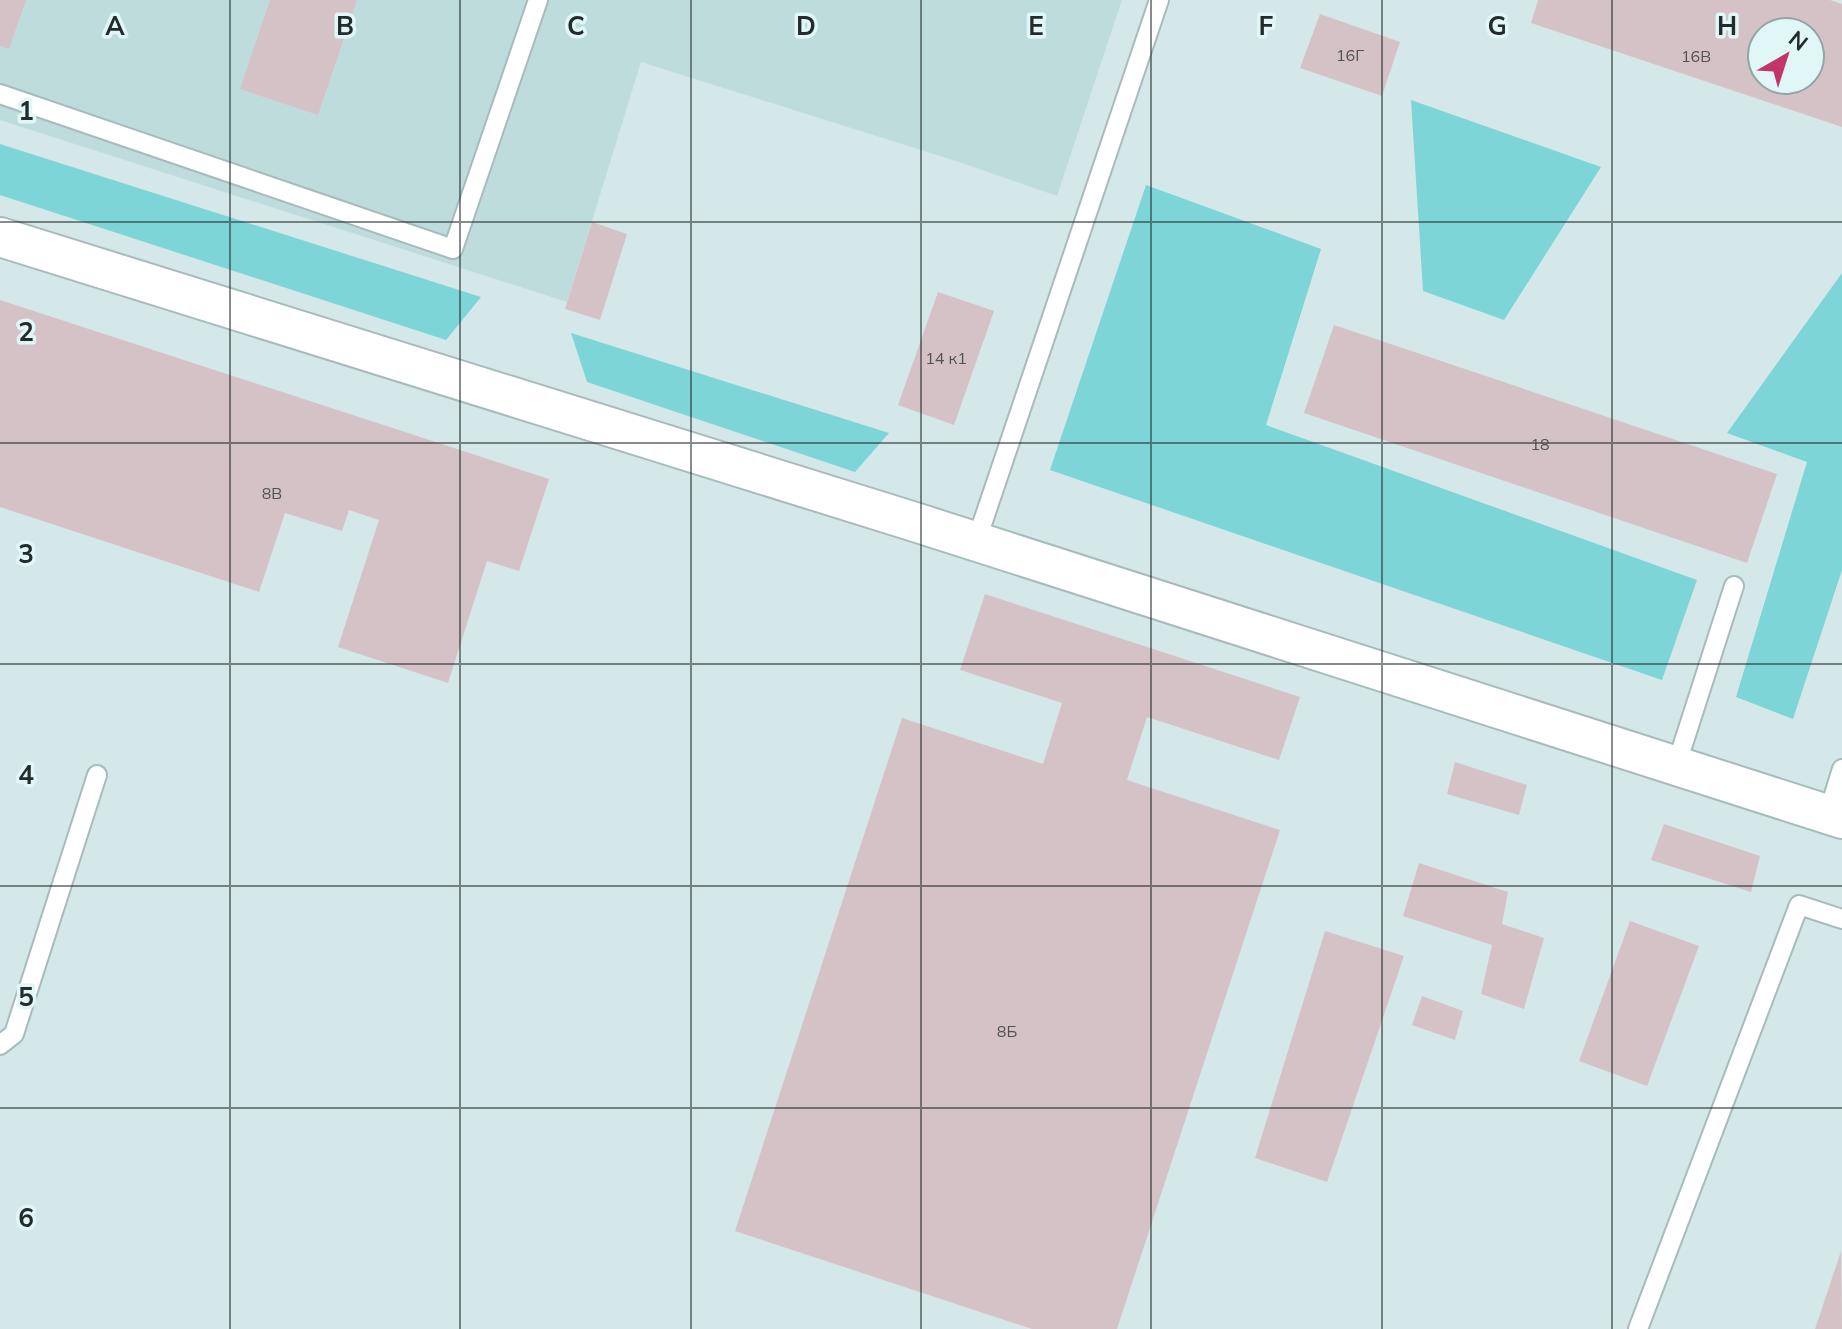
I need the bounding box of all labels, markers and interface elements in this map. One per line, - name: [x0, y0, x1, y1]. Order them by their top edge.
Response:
- text: A: [105, 9, 125, 42]
- text: B: [336, 9, 354, 42]
- text: C: [567, 9, 585, 42]
- text: D: [796, 9, 816, 42]
- text: E: [1028, 9, 1044, 42]
- text: F: [1259, 9, 1274, 42]
- text: G: [1487, 9, 1507, 42]
- text: H: [1717, 9, 1737, 42]
- north arrow: [1746, 16, 1826, 96]
- text: N: [1783, 24, 1814, 57]
- house number: 16Г: [1336, 45, 1364, 65]
- house number: 16В: [1681, 46, 1711, 66]
- text: 1: [18, 94, 34, 127]
- text: 2: [18, 315, 34, 348]
- house number: 14 к1: [925, 348, 967, 368]
- house number: 18: [1530, 434, 1550, 454]
- house number: 8В: [262, 483, 282, 503]
- text: 3: [18, 537, 34, 570]
- text: 4: [18, 758, 34, 791]
- text: 5: [18, 980, 34, 1013]
- house number: 8Б: [997, 1021, 1017, 1041]
- text: 6: [18, 1201, 34, 1234]

